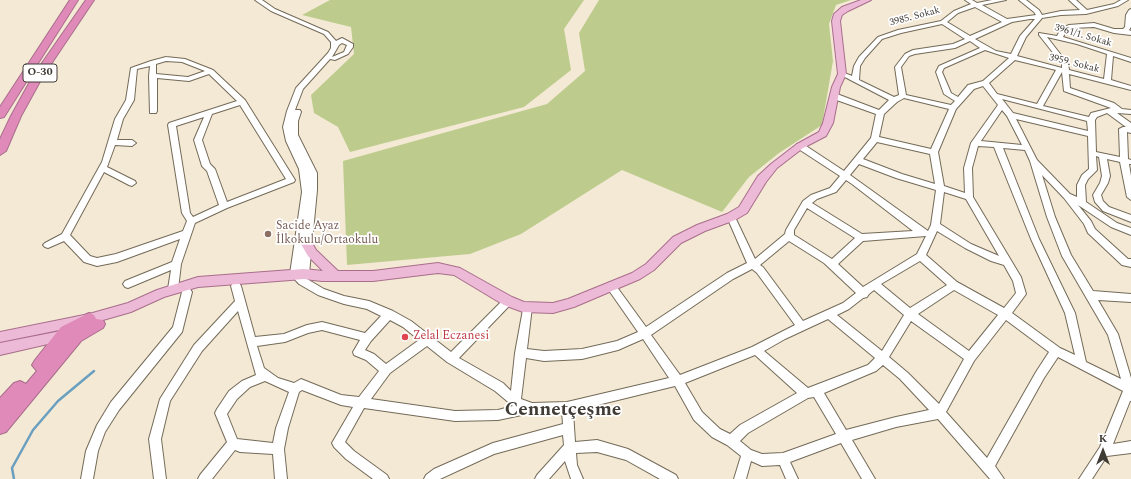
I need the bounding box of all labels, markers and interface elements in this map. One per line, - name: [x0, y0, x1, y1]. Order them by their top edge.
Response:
- street label: 3985. Sokak: [888, 5, 942, 29]
- street label: 3961/1. Sokak: [1053, 22, 1113, 50]
- street label: 3959. Sokak: [1047, 52, 1101, 76]
- road number: O-30: [23, 64, 57, 82]
- place label: Sacide Ayaz İlkokulu/Ortaokulu: [276, 220, 378, 248]
- marker: Sacide Ayaz İlkokulu/Ortaokulu: [263, 229, 273, 239]
- place label: Zelal Eczanesi: [413, 330, 489, 344]
- marker: Zelal Eczanesi: [400, 332, 410, 342]
- district label: Cennetçeşme: [505, 400, 621, 422]
- text: K: [1099, 430, 1107, 447]
- north arrow: [1083, 431, 1123, 471]

